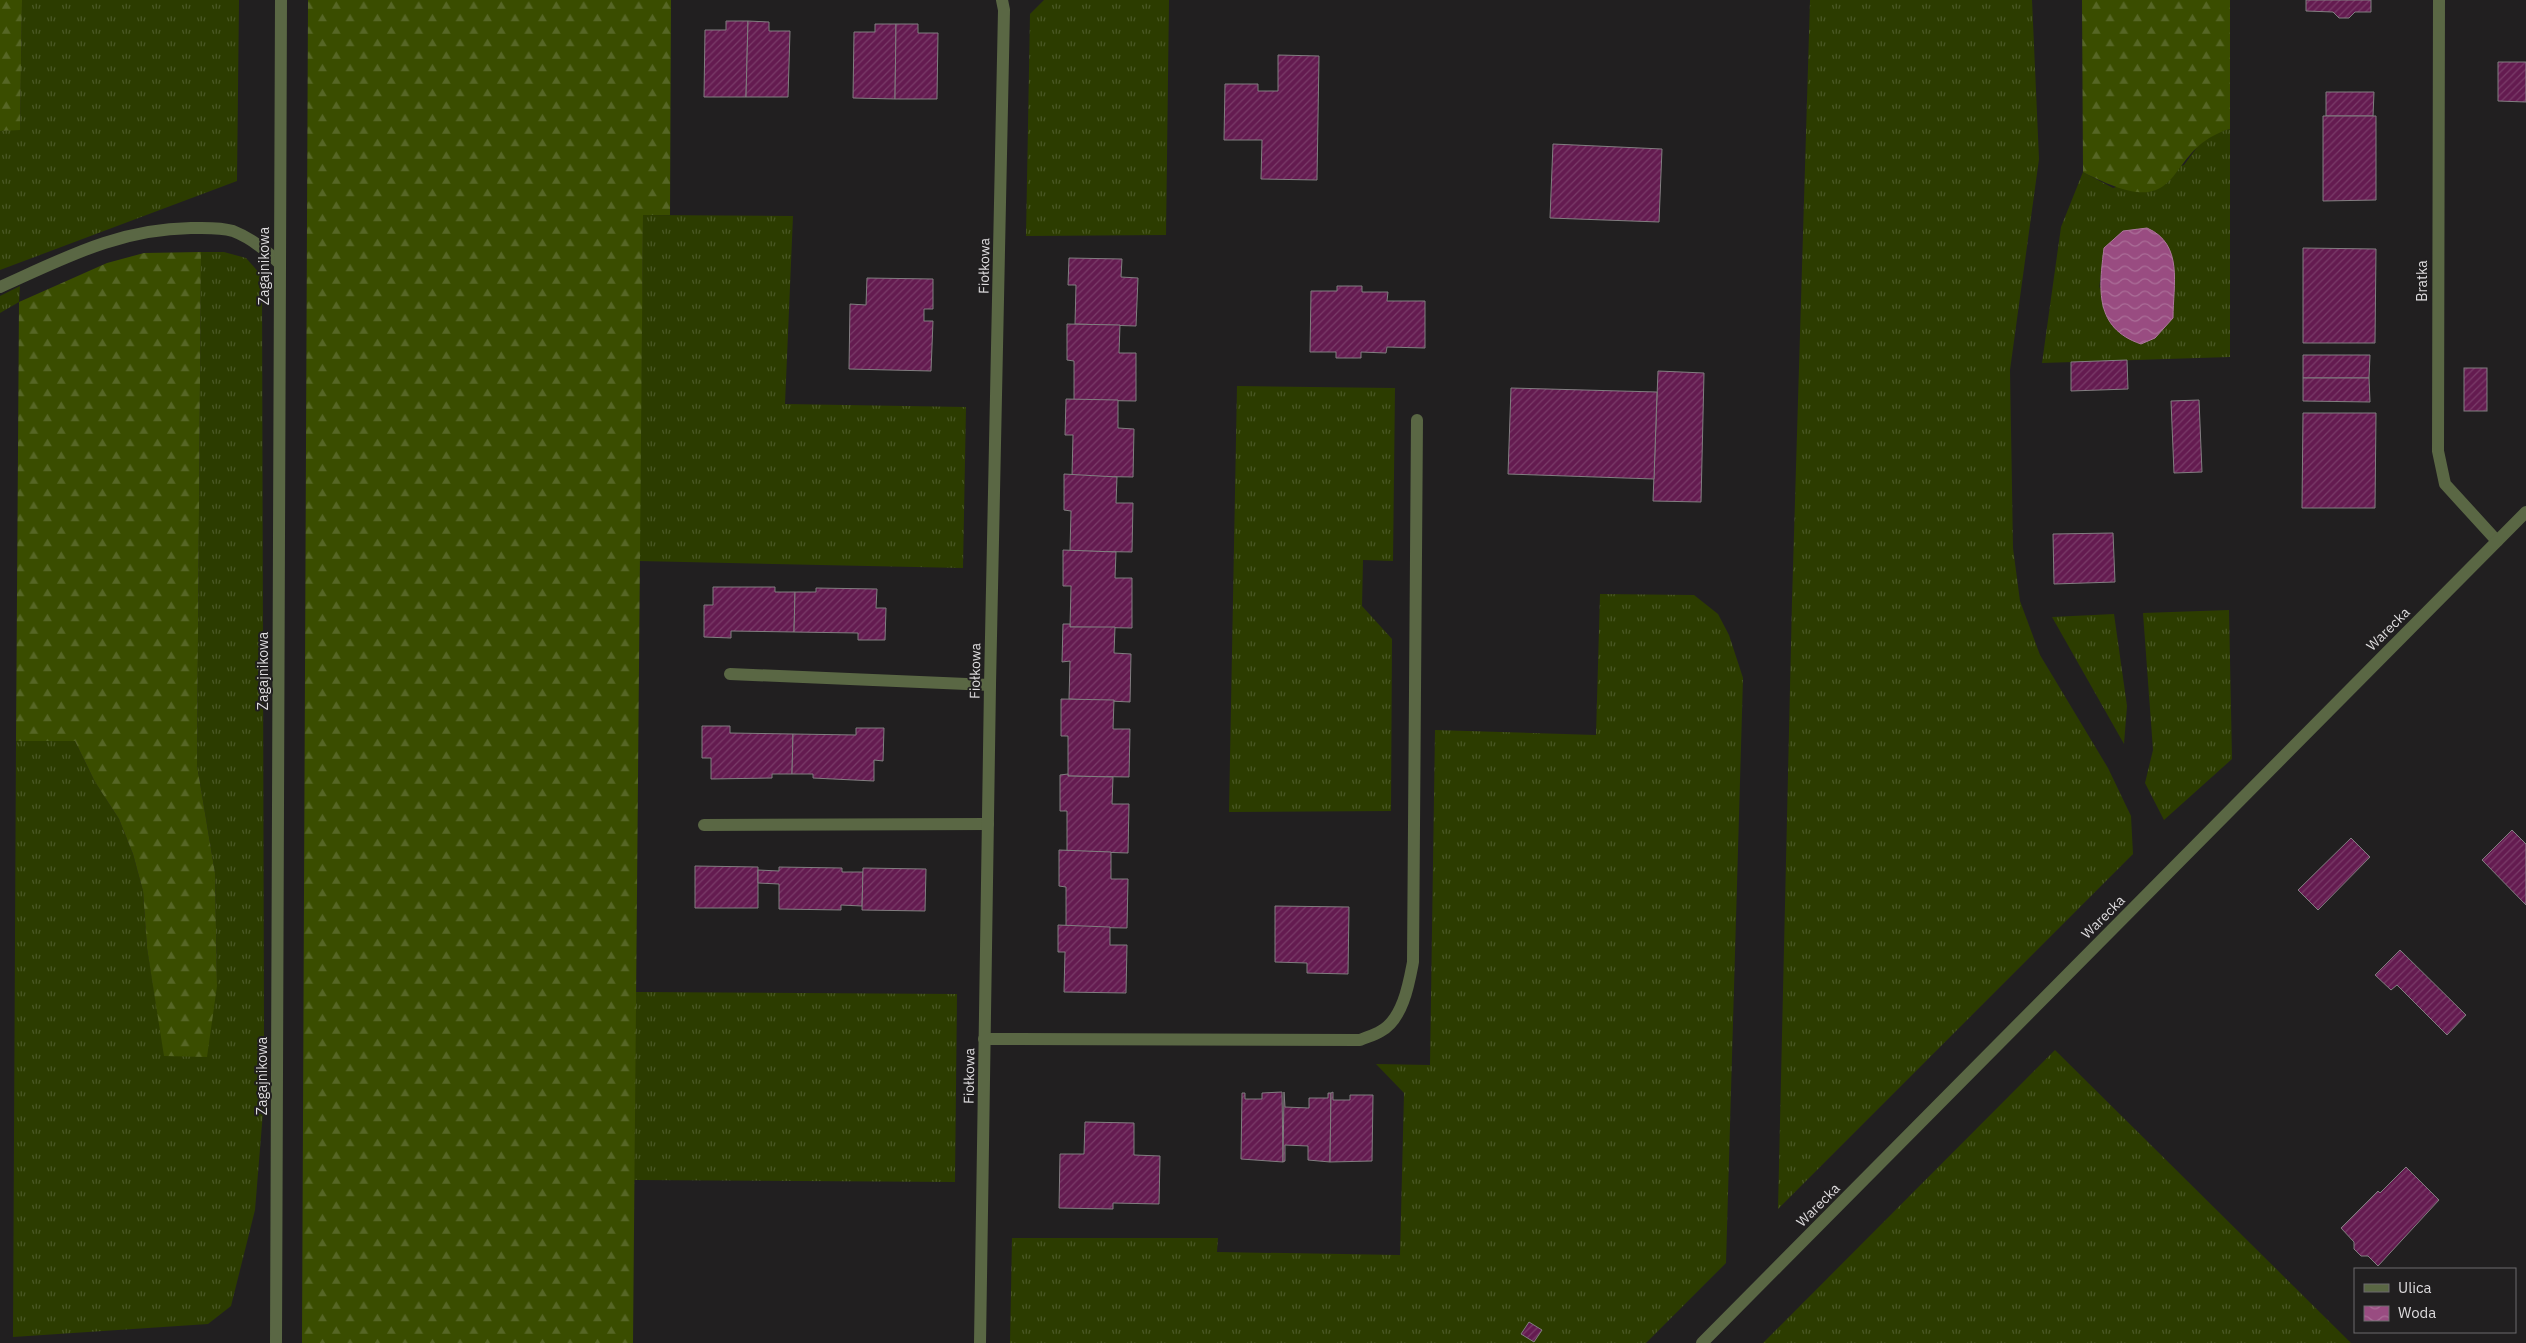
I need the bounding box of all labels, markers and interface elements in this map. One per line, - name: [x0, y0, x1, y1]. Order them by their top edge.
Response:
- street label: Zagajnikowa: [255, 226, 273, 305]
- street label: Fiołkowa: [975, 237, 993, 294]
- street label: Bratka: [2413, 260, 2431, 302]
- street label: Warecka: [2362, 603, 2414, 655]
- street label: Zagajnikowa: [254, 631, 272, 710]
- street label: Fiołkowa: [966, 642, 984, 699]
- street label: Warecka: [2077, 891, 2129, 943]
- street label: Zagajnikowa: [253, 1036, 271, 1115]
- street label: Fiołkowa: [960, 1047, 978, 1104]
- street label: Warecka: [1792, 1179, 1844, 1231]
- legend: [2354, 1268, 2516, 1333]
- text: Ulica: [2398, 1278, 2432, 1297]
- text: Woda: [2398, 1303, 2436, 1322]

